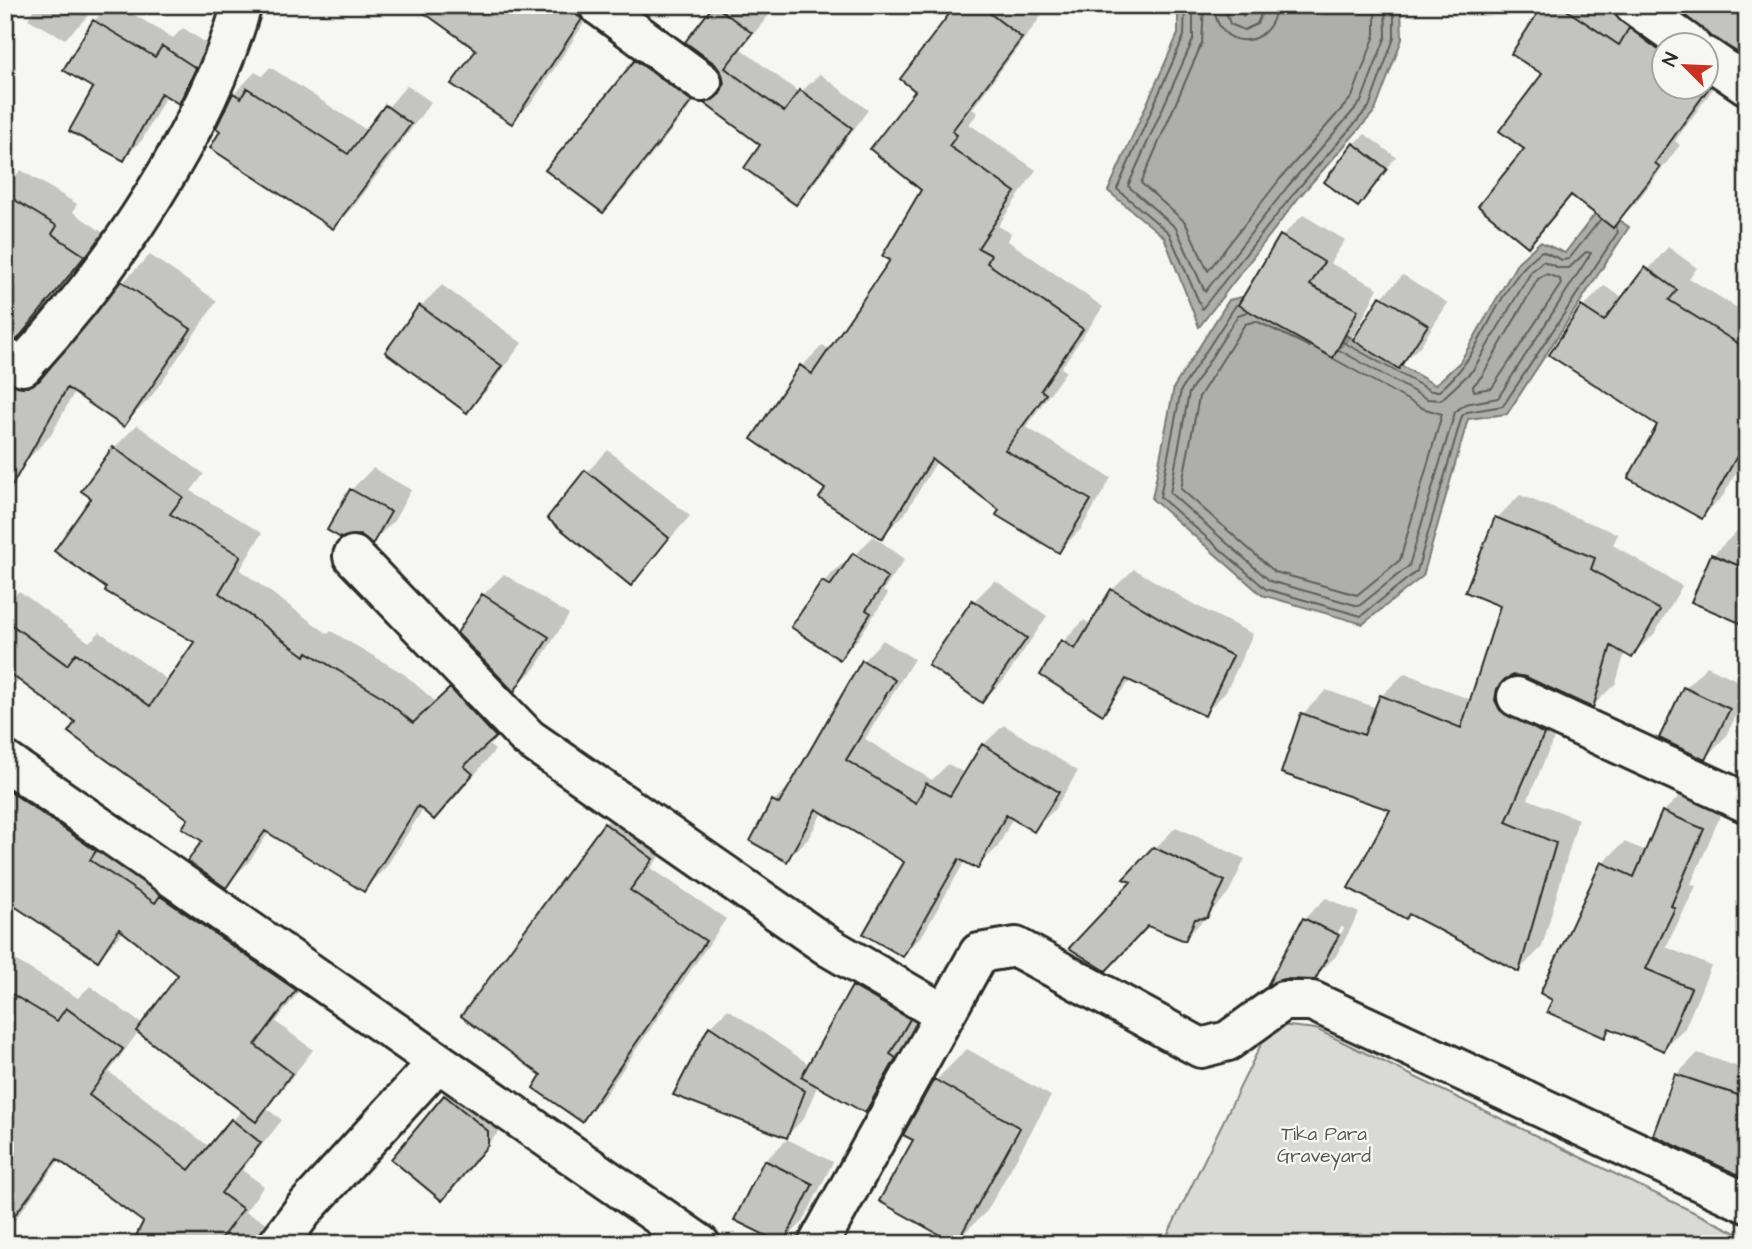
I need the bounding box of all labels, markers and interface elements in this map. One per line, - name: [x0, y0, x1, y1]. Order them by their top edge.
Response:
- north arrow: [1650, 32, 1720, 102]
- text: N: [1656, 49, 1686, 71]
- park label: Tika Para Graveyard: [1277, 1121, 1371, 1171]

